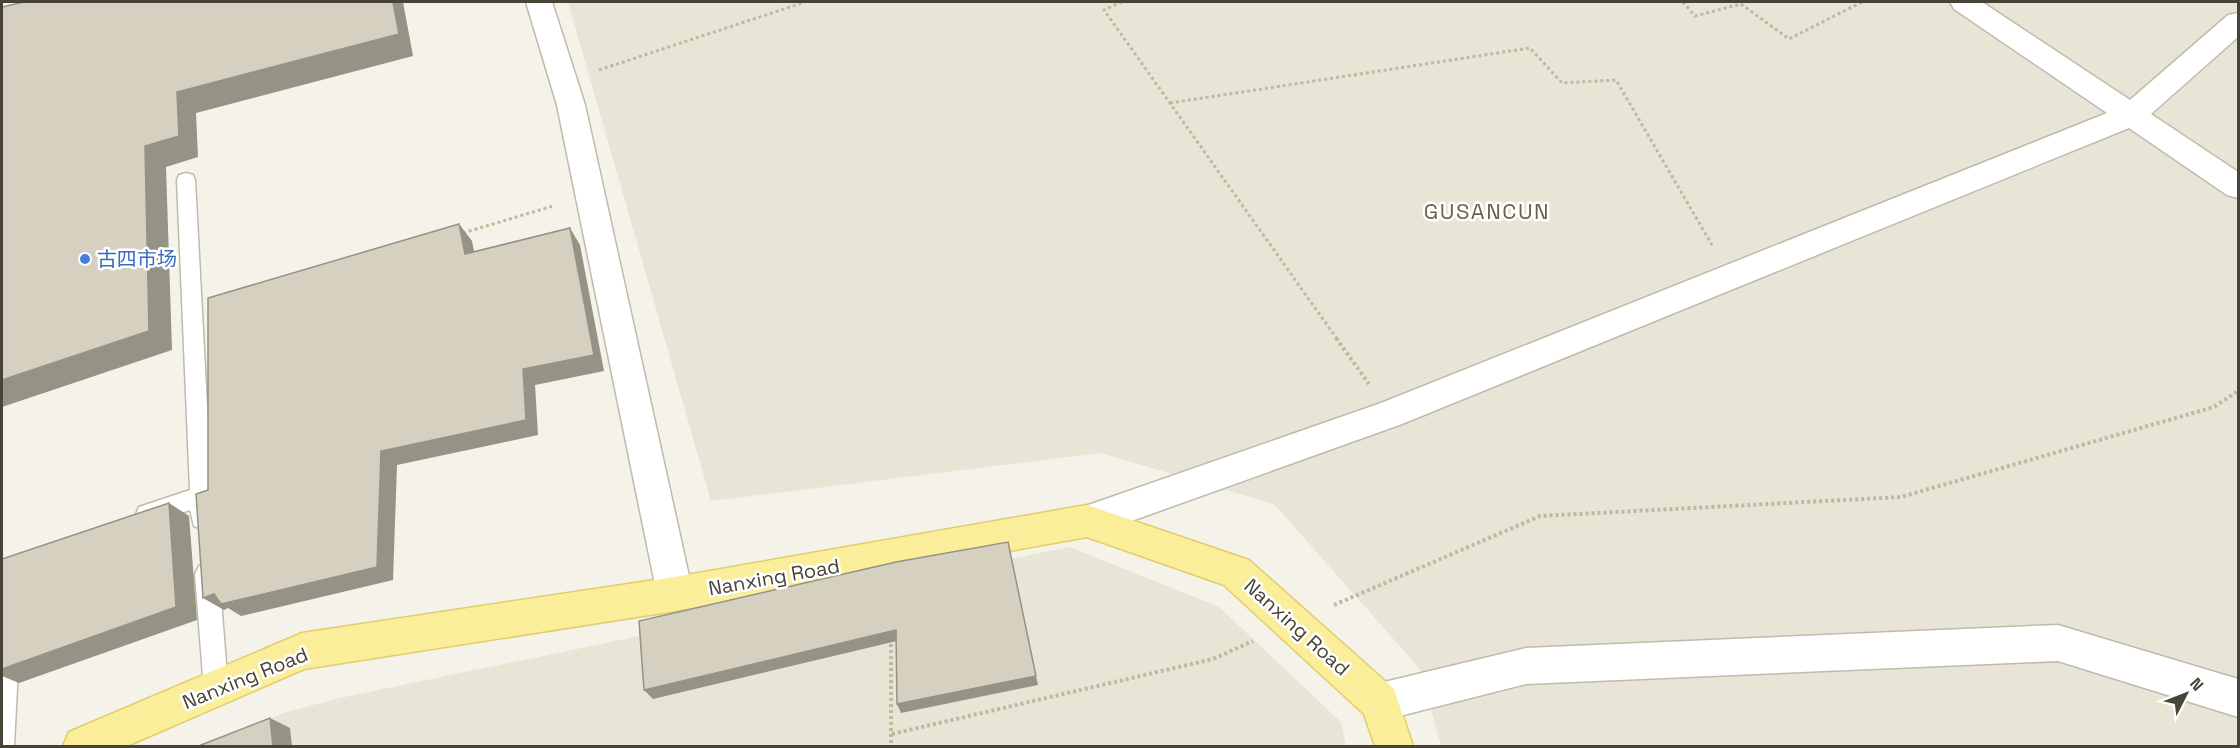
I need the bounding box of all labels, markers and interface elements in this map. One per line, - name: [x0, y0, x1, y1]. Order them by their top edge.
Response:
- district label: GUSANCUN: [1424, 197, 1550, 225]
- place label: 古四市场: [97, 246, 177, 272]
- marker: 古四市场: [78, 252, 92, 266]
- street label: Nanxing Road: [706, 553, 842, 601]
- street label: Nanxing Road: [1239, 573, 1355, 681]
- street label: Nanxing Road: [178, 641, 312, 715]
- north arrow: [2156, 664, 2216, 724]
- text: N: [2185, 673, 2208, 695]

